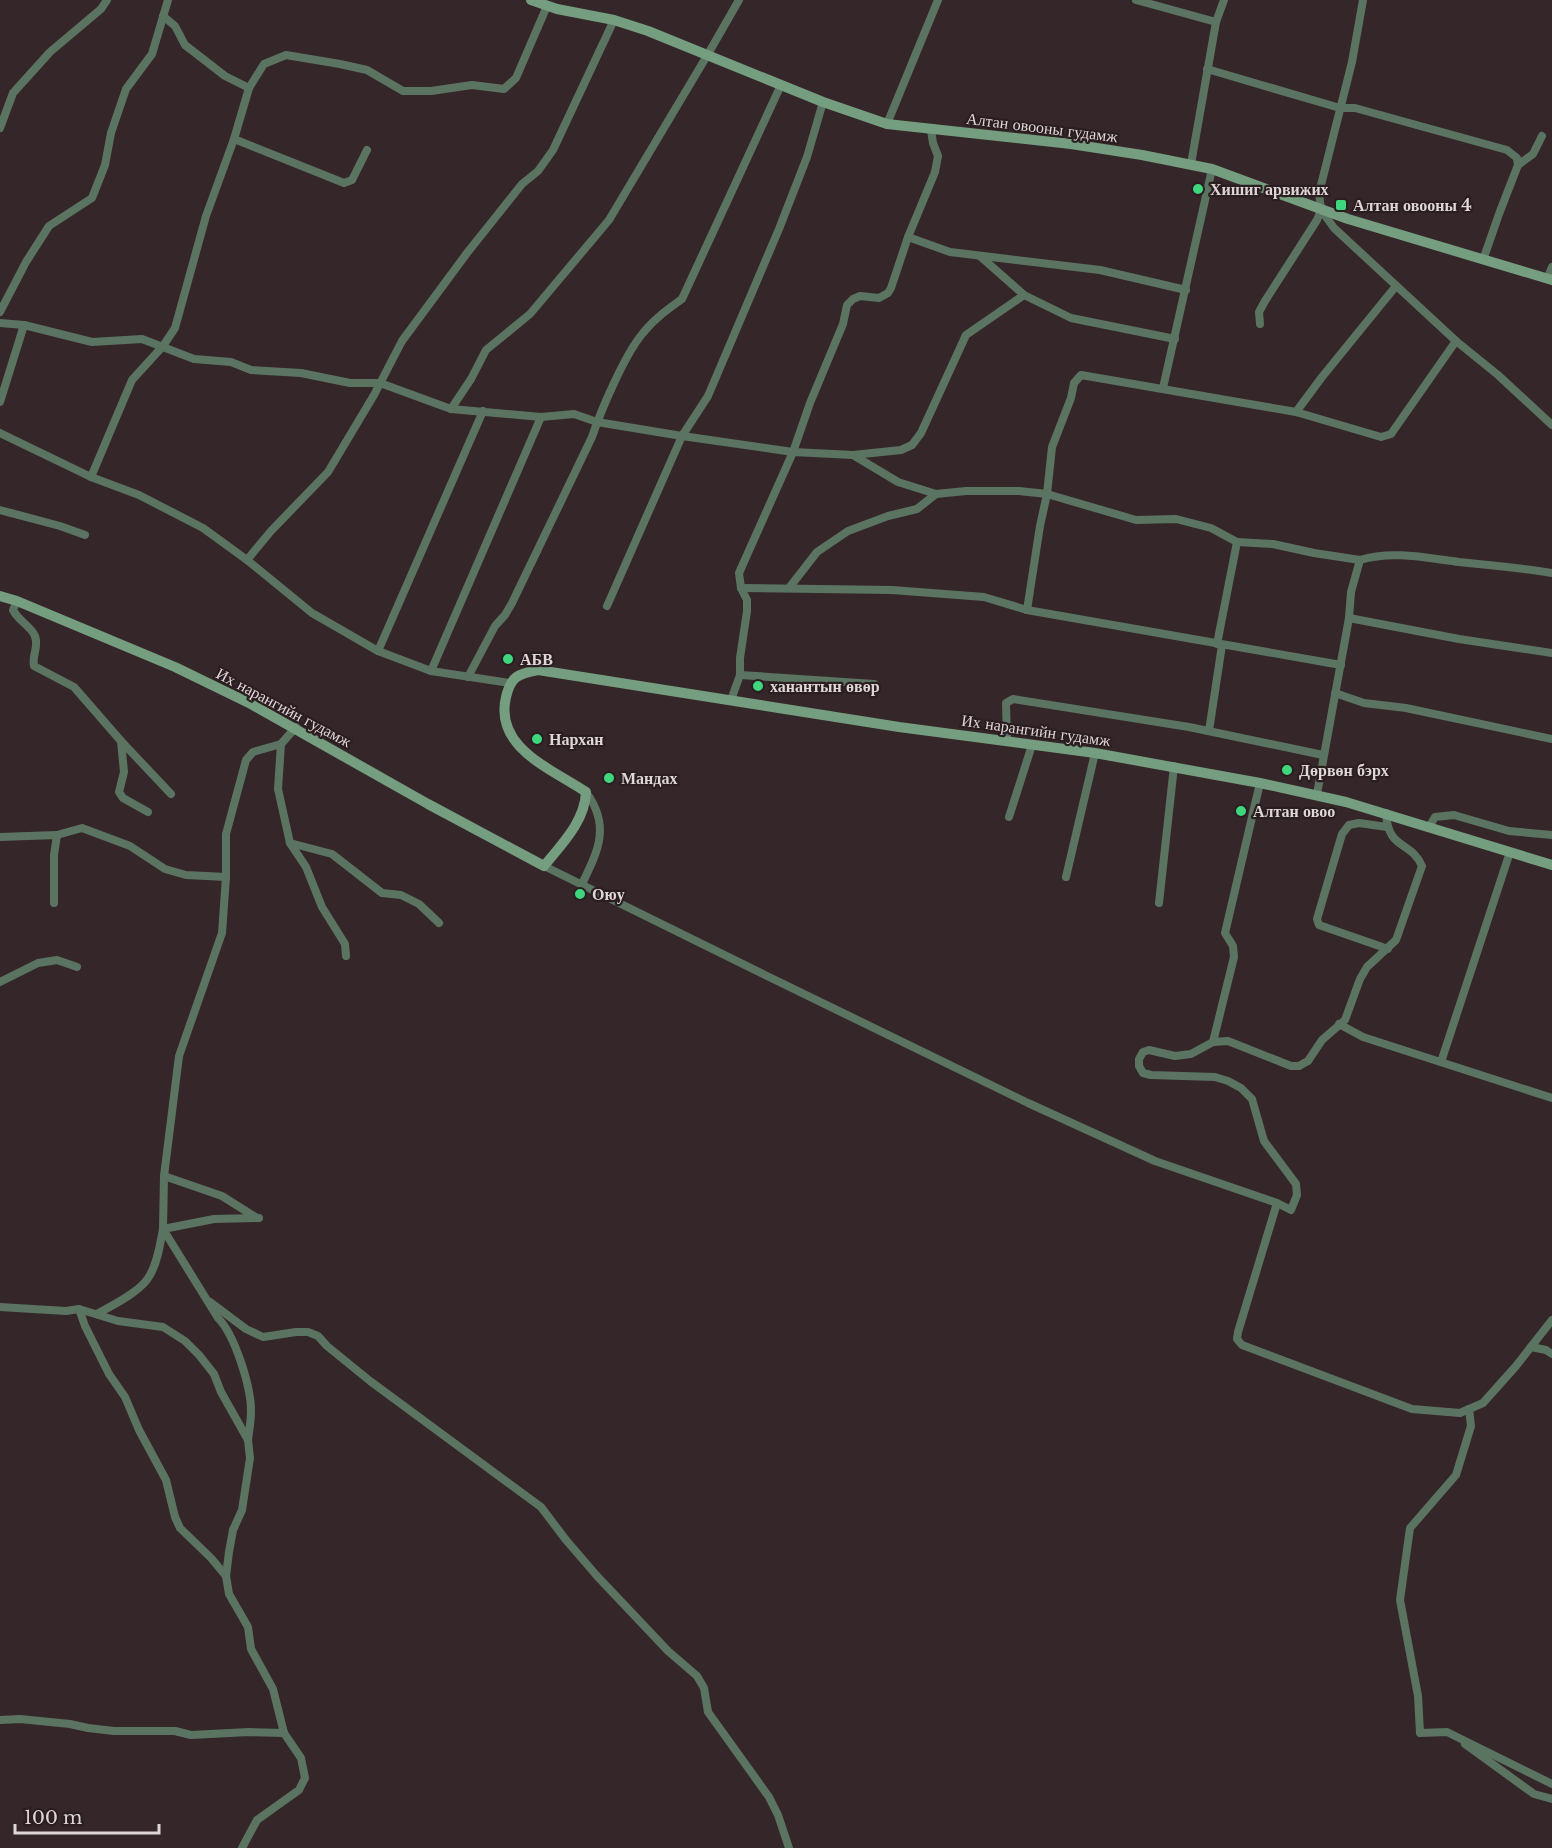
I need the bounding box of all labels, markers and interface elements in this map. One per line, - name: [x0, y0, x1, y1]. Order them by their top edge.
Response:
- street label: Алтан овооны гудамж: [965, 108, 1120, 146]
- place label: Хишиг арвижих: [1210, 179, 1329, 199]
- marker: Хишиг арвижих: [1191, 182, 1205, 196]
- place label: Алтан овооны 4: [1353, 195, 1472, 215]
- marker: Алтан овооны 4: [1334, 198, 1348, 212]
- place label: АБВ: [520, 649, 553, 669]
- marker: АБВ: [501, 652, 515, 666]
- street label: Их нарангийн гудамж: [213, 663, 356, 752]
- place label: ханантын өвөр: [770, 676, 880, 696]
- marker: ханантын өвөр: [751, 679, 765, 693]
- street label: Их нарангийн гудамж: [960, 710, 1113, 750]
- place label: Нархан: [549, 729, 603, 749]
- marker: Нархан: [530, 732, 544, 746]
- place label: Дөрвөн бэрх: [1299, 760, 1389, 780]
- marker: Дөрвөн бэрх: [1280, 763, 1294, 777]
- place label: Мандах: [621, 768, 677, 788]
- marker: Мандах: [602, 771, 616, 785]
- place label: Алтан овоо: [1253, 801, 1335, 821]
- marker: Алтан овоо: [1234, 804, 1248, 818]
- place label: Оюу: [592, 884, 625, 904]
- marker: Оюу: [573, 887, 587, 901]
- scale bar: [15, 1797, 159, 1835]
- text: 100 m: [24, 1807, 82, 1829]

